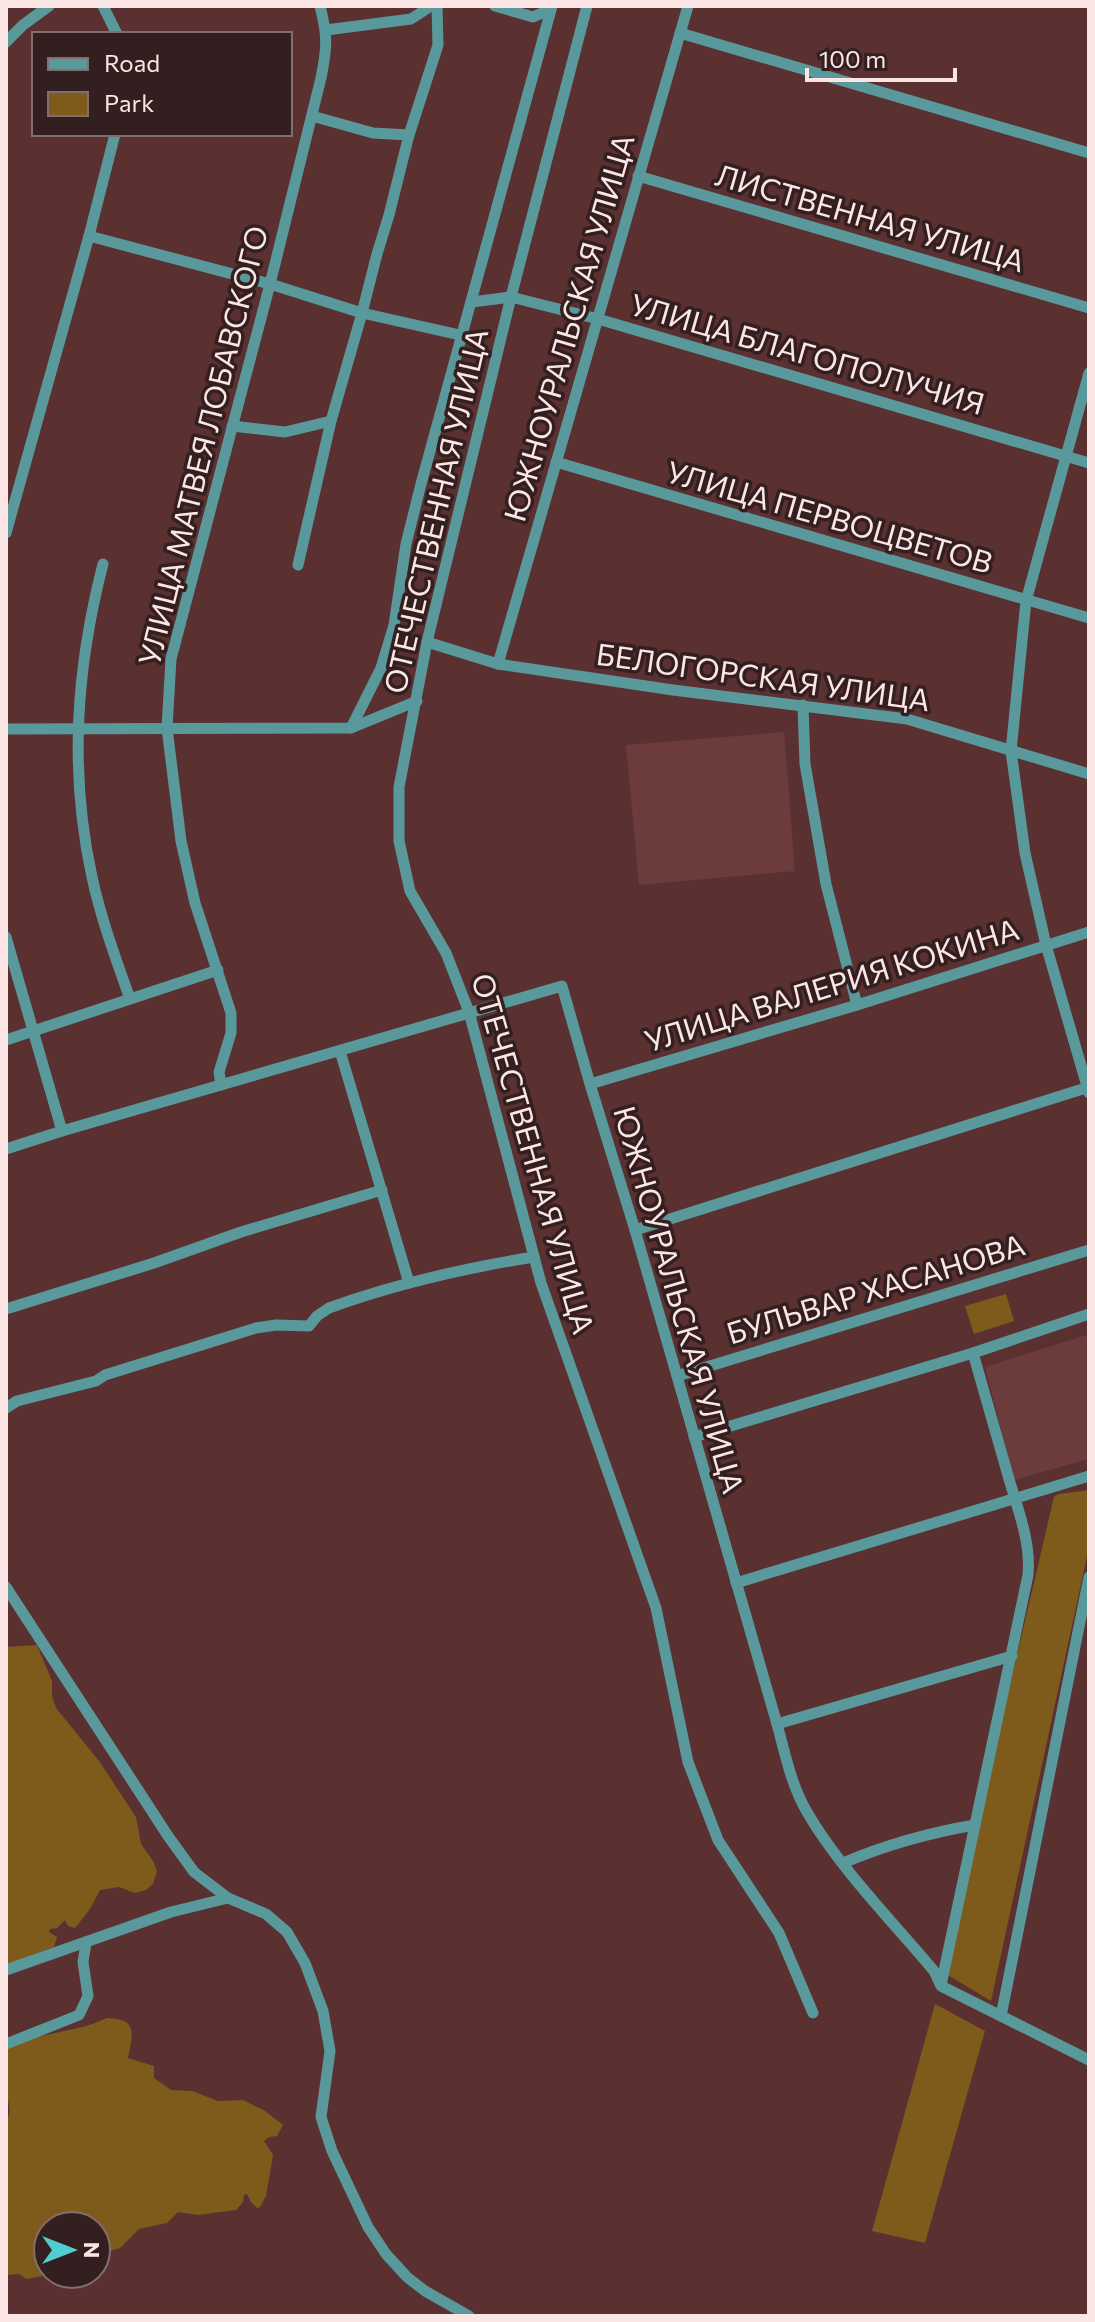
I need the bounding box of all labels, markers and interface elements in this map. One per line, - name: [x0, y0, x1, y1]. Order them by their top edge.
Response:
- legend: [32, 32, 292, 136]
- scale bar: [807, 32, 955, 82]
- text: 100 m: [819, 44, 886, 73]
- text: Road: [104, 48, 160, 77]
- text: Park: [104, 88, 154, 117]
- street label: ЮЖНОУРАЛЬСКАЯ УЛИЦА: [495, 129, 641, 525]
- street label: ЛИСТВЕННАЯ УЛИЦА: [712, 155, 1030, 278]
- street label: УЛИЦА МАТВЕЯ ЛОБАВСКОГО: [129, 222, 274, 669]
- street label: УЛИЦА БЛАГОПОЛУЧИЯ: [626, 284, 989, 421]
- street label: ОТЕЧЕСТВЕННАЯ УЛИЦА: [375, 324, 495, 697]
- street label: УЛИЦА ПЕРВОЦВЕТОВ: [662, 451, 997, 580]
- street label: БЕЛОГОРСКАЯ УЛИЦА: [594, 634, 933, 717]
- street label: УЛИЦА ВАЛЕРИЯ КОКИНА: [640, 909, 1023, 1058]
- street label: ОТЕЧЕСТВЕННАЯ УЛИЦА: [465, 969, 604, 1338]
- street label: ЮЖНОУРАЛЬСКАЯ УЛИЦА: [607, 1101, 753, 1497]
- street label: БУЛЬВАР ХАСАНОВА: [722, 1225, 1029, 1351]
- north arrow: [32, 2210, 112, 2290]
- text: N: [79, 2242, 106, 2258]

